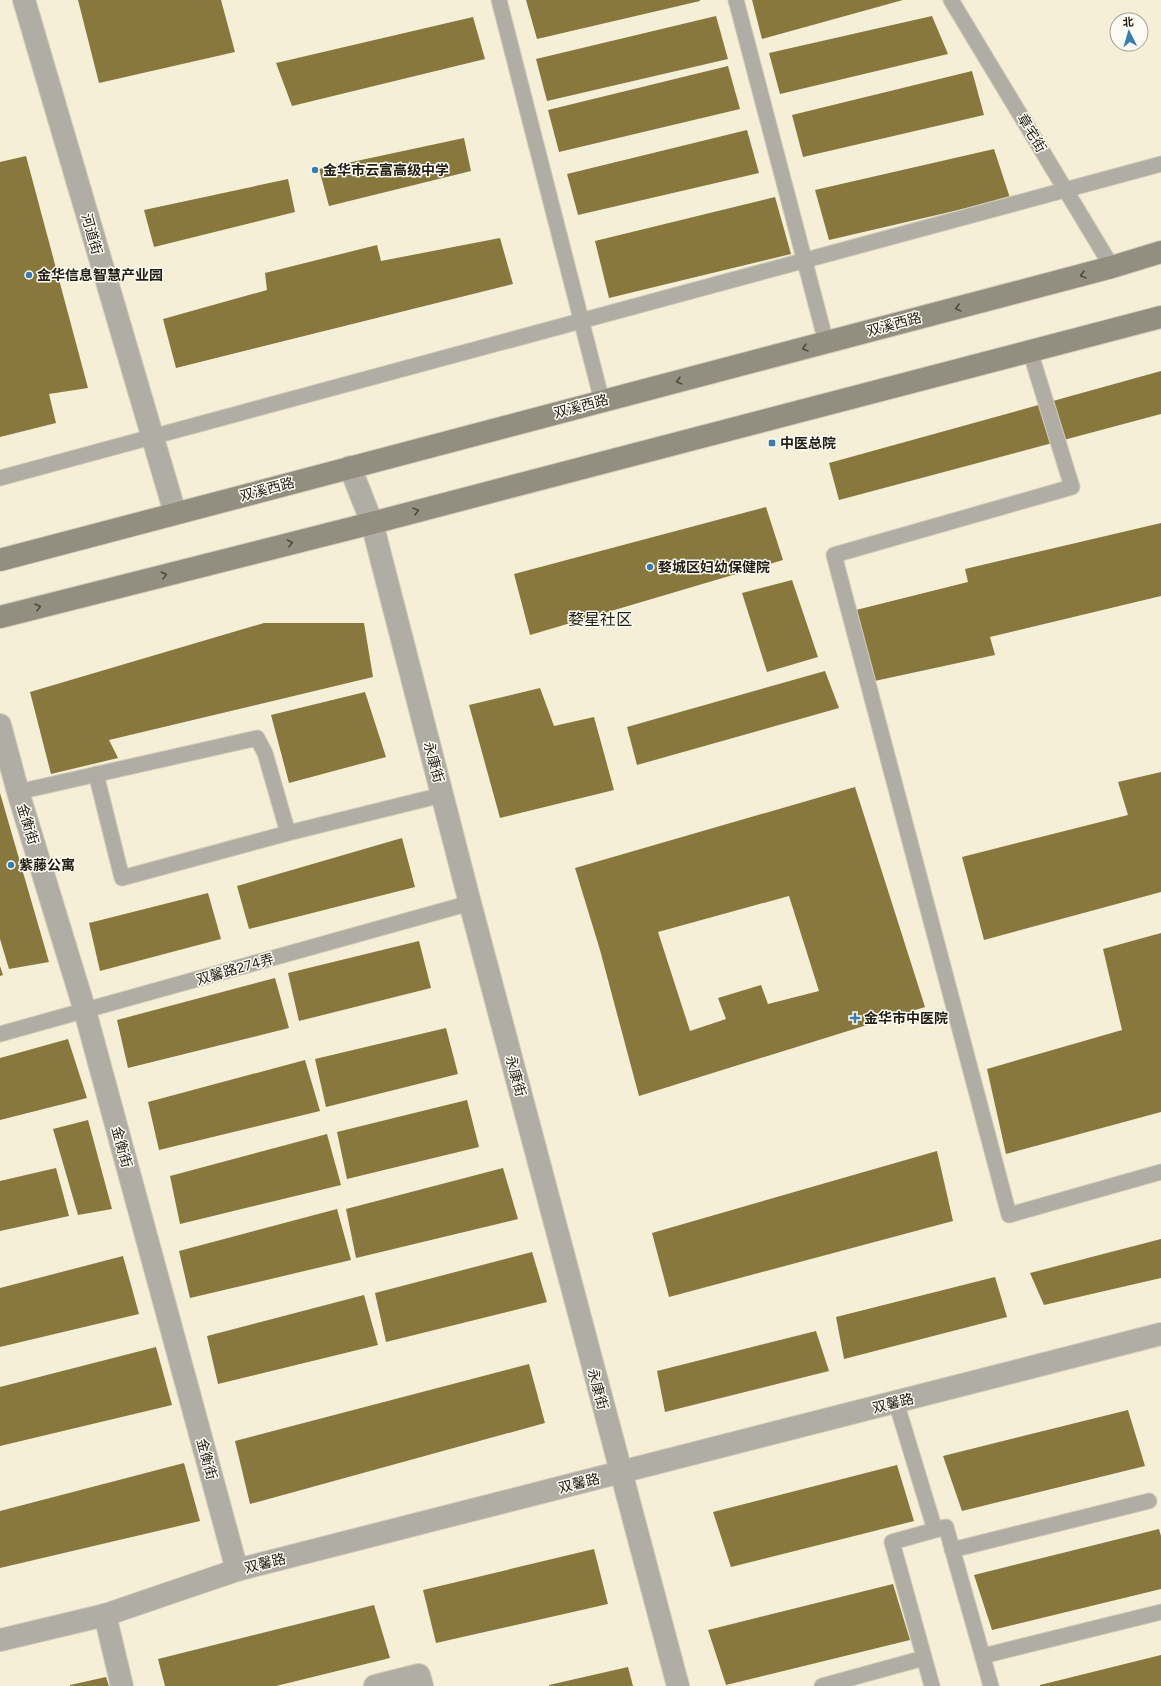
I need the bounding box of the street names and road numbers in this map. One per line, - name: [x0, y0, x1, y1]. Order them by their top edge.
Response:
- street label: 章宅街: [1013, 111, 1050, 156]
- street label: 河道街: [78, 212, 105, 257]
- street label: 双溪西路: [865, 309, 923, 340]
- street label: 双溪西路: [552, 391, 610, 422]
- street label: 双溪西路: [238, 474, 296, 505]
- street label: 永康街: [420, 740, 447, 785]
- street label: 金衡街: [13, 802, 42, 847]
- street label: 双馨路274弄: [194, 950, 276, 989]
- street label: 永康街: [502, 1054, 529, 1099]
- street label: 金衡街: [108, 1125, 135, 1170]
- street label: 永康街: [584, 1367, 611, 1412]
- street label: 双馨路: [871, 1390, 916, 1417]
- street label: 金衡街: [193, 1437, 220, 1482]
- street label: 双馨路: [557, 1470, 602, 1497]
- street label: 双馨路: [243, 1550, 288, 1577]

